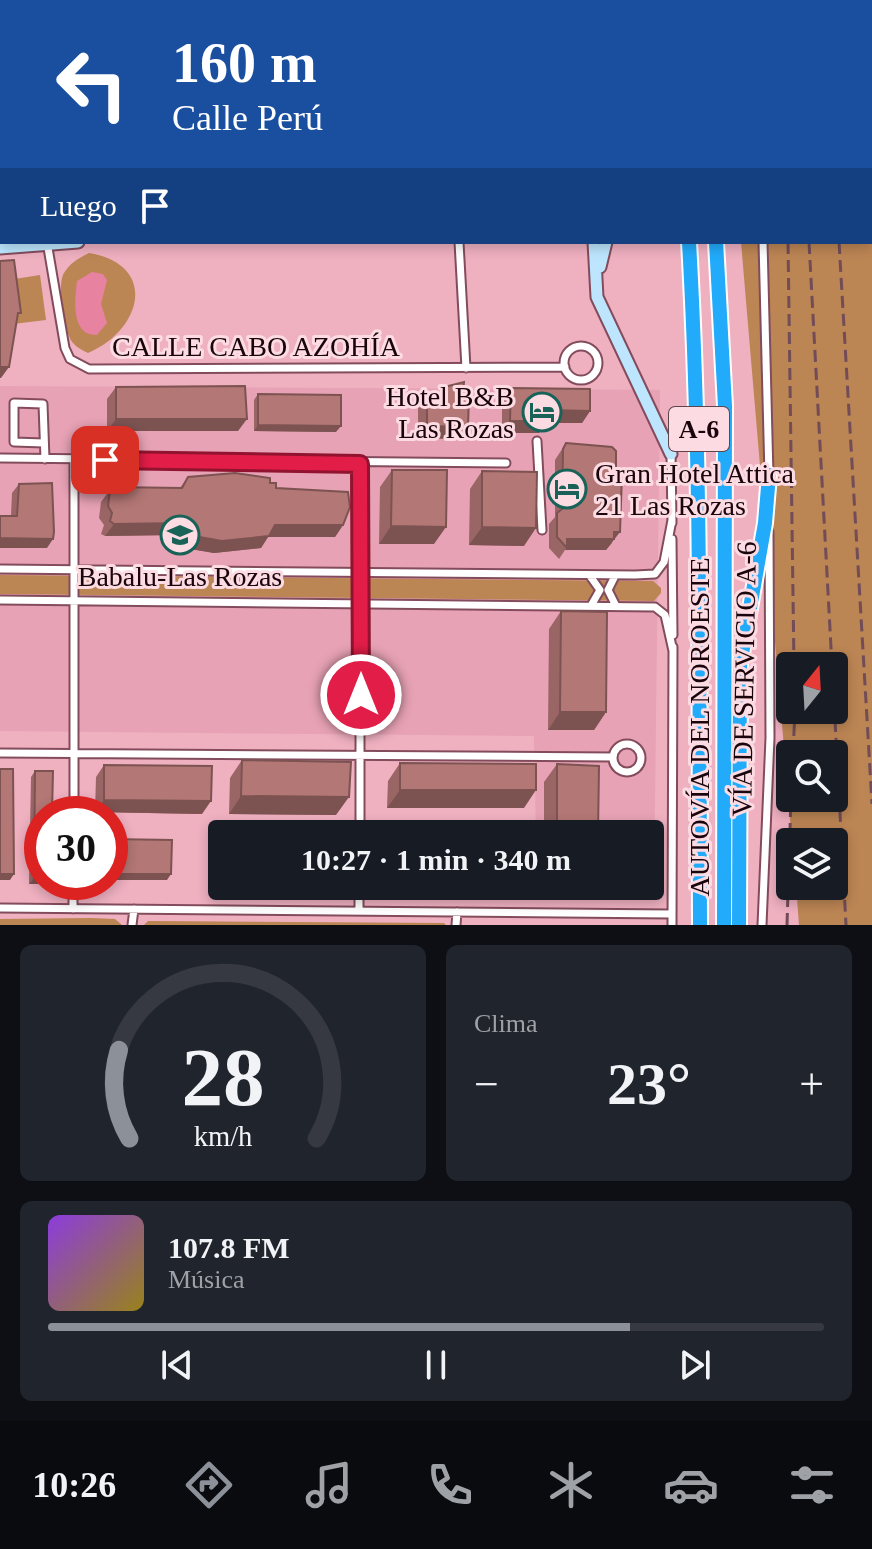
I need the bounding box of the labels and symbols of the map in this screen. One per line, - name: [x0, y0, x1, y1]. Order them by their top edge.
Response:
- street label: CALLE CABO AZOHÍA: [112, 331, 401, 362]
- place label: Hotel B&B Las Rozas: [386, 381, 514, 444]
- hotel icon: Hotel B&B Las Rozas: [521, 391, 563, 433]
- road number: A-6: [669, 407, 729, 451]
- pin: [71, 426, 139, 494]
- place label: Gran Hotel Attica 21 Las Rozas: [595, 458, 795, 521]
- hotel icon: Gran Hotel Attica 21 Las Rozas: [546, 468, 588, 510]
- school or university icon: Babalu-Las Rozas: [159, 514, 201, 556]
- street label: VÍA DE SERVICIO A-6: [726, 541, 762, 817]
- street label: AUTOVÍA DEL NOROESTE: [684, 557, 715, 897]
- place label: Babalu-Las Rozas: [78, 561, 282, 592]
- north arrow: [776, 652, 848, 724]
- position arrow: [319, 653, 403, 737]
- speed limit sign: 30: [24, 796, 128, 900]

